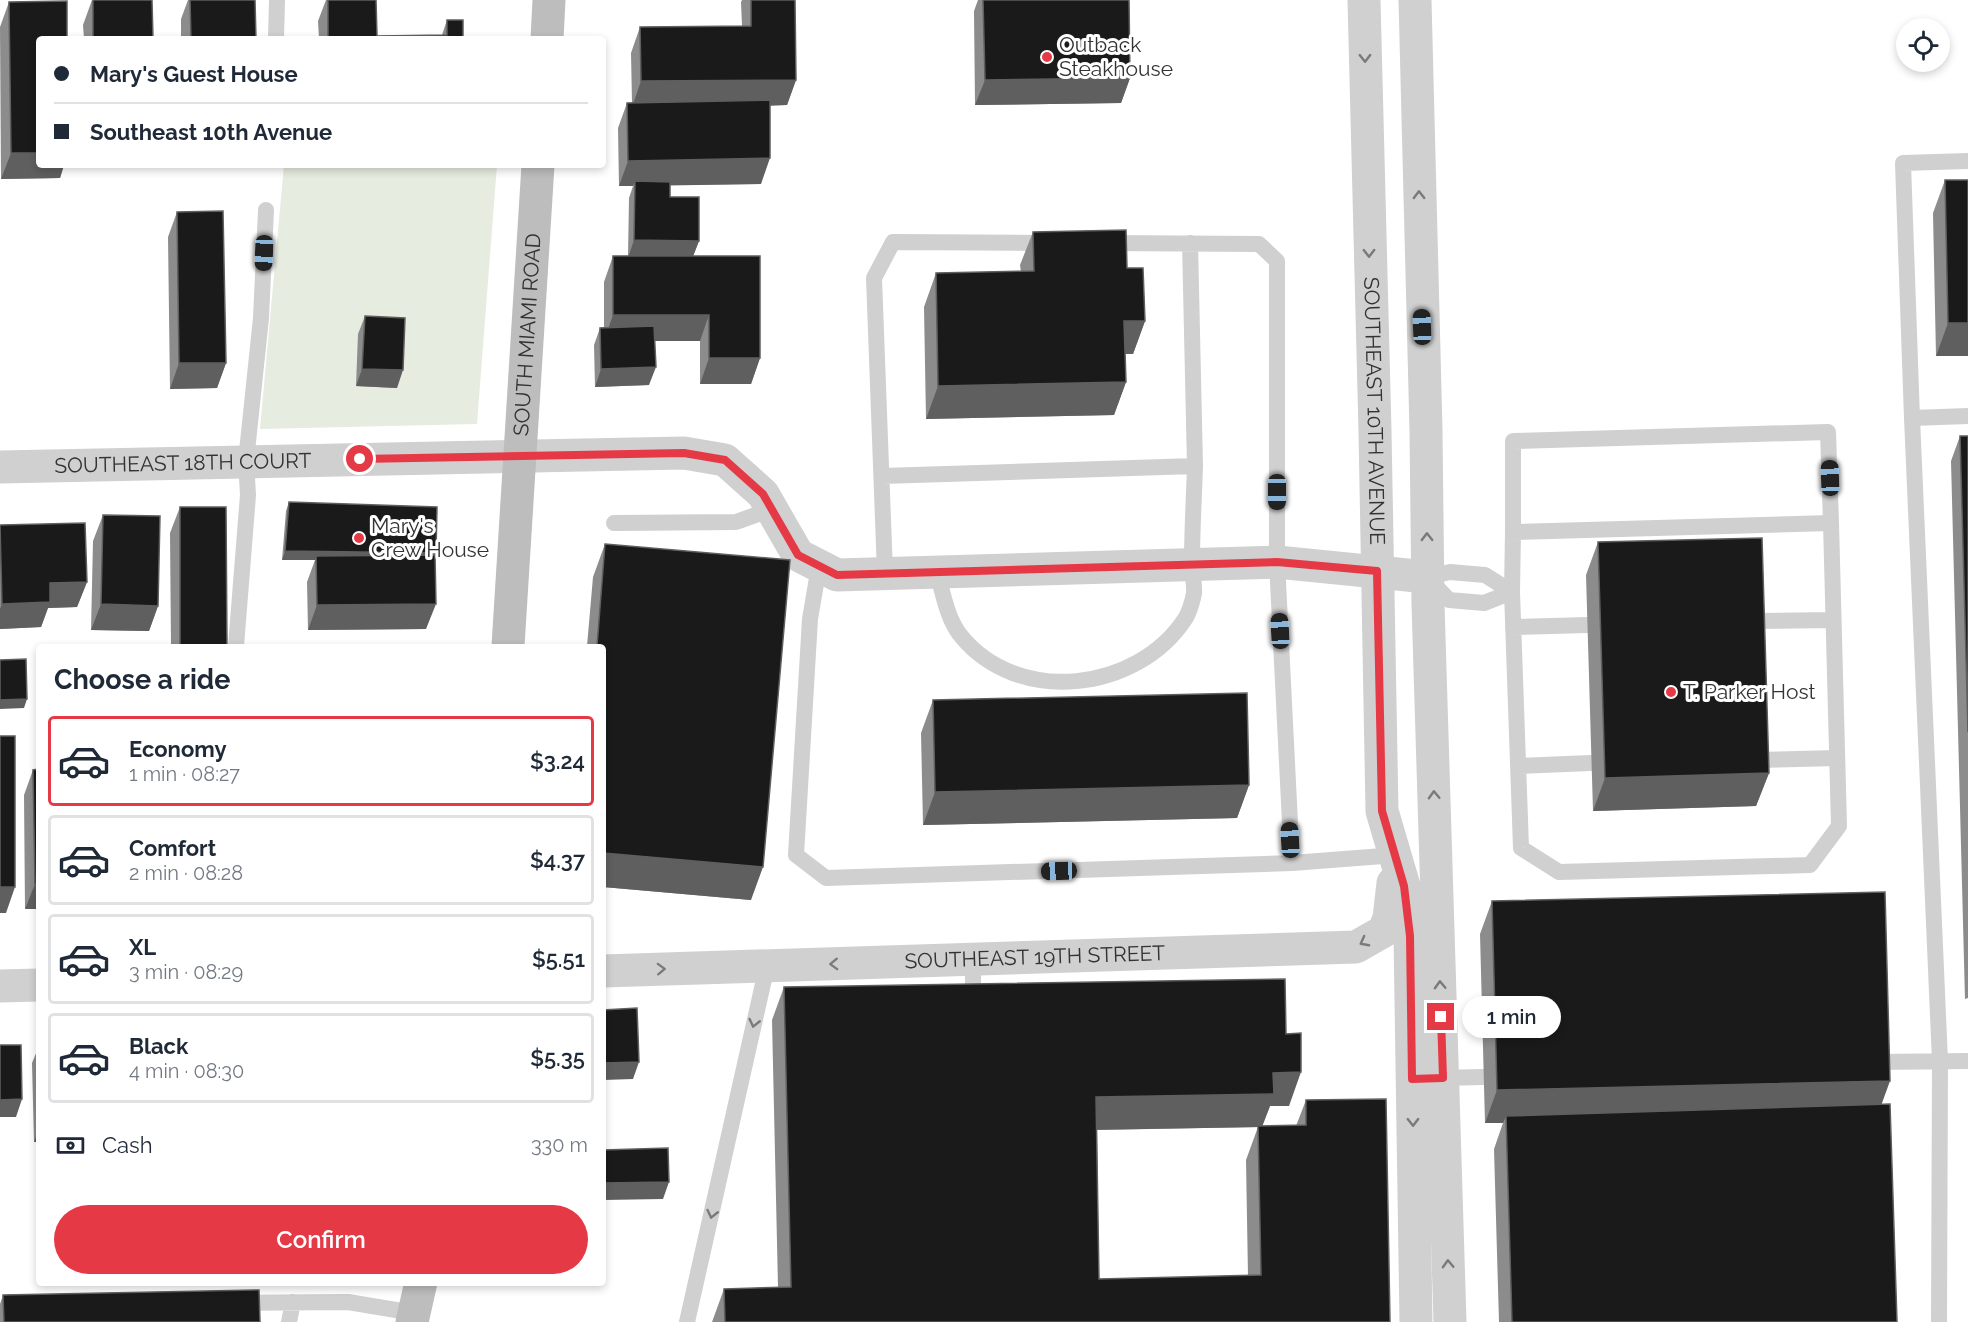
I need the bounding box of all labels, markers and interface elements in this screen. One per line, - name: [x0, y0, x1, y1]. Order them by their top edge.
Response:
- map controls: [1896, 18, 1950, 72]
- button: locate: [1896, 18, 1950, 72]
- place label: Outback Steakhouse: [1059, 32, 1173, 81]
- marker: Outback Steakhouse: [1040, 50, 1054, 64]
- one-way arrow: [1359, 54, 1371, 63]
- text: Mary's Guest House: [90, 61, 298, 87]
- text: Southeast 10th Avenue: [90, 119, 332, 145]
- one-way arrow: [1413, 191, 1425, 200]
- street label: SOUTH MIAMI ROAD: [508, 232, 546, 437]
- car: [254, 235, 274, 271]
- one-way arrow: [1363, 249, 1376, 258]
- street label: SOUTHEAST 10TH AVENUE: [1359, 276, 1390, 545]
- car: [1412, 309, 1432, 345]
- route start: [346, 445, 373, 472]
- street label: SOUTHEAST 18TH COURT: [54, 448, 312, 478]
- car: [1820, 460, 1840, 496]
- car: [1268, 474, 1286, 510]
- place label: Mary's Crew House: [371, 513, 489, 562]
- marker: Mary's Crew House: [352, 531, 366, 545]
- one-way arrow: [1421, 533, 1433, 542]
- car: [1270, 613, 1290, 649]
- text: Choose a ride: [54, 664, 230, 695]
- place label: T. Parker Host: [1683, 679, 1816, 704]
- marker: T. Parker Host: [1664, 685, 1678, 699]
- icon: car: [57, 734, 111, 788]
- text: Economy: [129, 736, 227, 762]
- text: $3.24: [530, 748, 585, 774]
- text: 1 min · 08:27: [129, 762, 240, 786]
- one-way arrow: [1427, 791, 1440, 800]
- car: [1280, 822, 1300, 858]
- icon: car: [57, 833, 111, 887]
- text: Comfort: [129, 835, 216, 861]
- text: $4.37: [530, 847, 585, 873]
- text: 2 min · 08:28: [129, 861, 243, 885]
- car: [1041, 861, 1077, 881]
- icon: car: [57, 932, 111, 986]
- text: XL: [129, 934, 156, 960]
- one-way arrow: [1360, 935, 1370, 946]
- street label: SOUTHEAST 19TH STREET: [904, 940, 1166, 973]
- text: $5.51: [532, 946, 585, 972]
- one-way arrow: [830, 957, 839, 970]
- text: 3 min · 08:29: [129, 960, 243, 984]
- one-way arrow: [657, 963, 666, 975]
- one-way arrow: [1433, 980, 1446, 989]
- callout: 1 min: [1462, 996, 1561, 1038]
- route end: [1427, 1003, 1454, 1030]
- text: 1 min: [1487, 1005, 1536, 1029]
- one-way arrow: [748, 1018, 761, 1028]
- icon: car: [57, 1031, 111, 1085]
- text: Black: [129, 1033, 188, 1059]
- text: $5.35: [530, 1045, 585, 1071]
- text: 4 min · 08:30: [129, 1059, 244, 1083]
- one-way arrow: [1407, 1117, 1419, 1126]
- icon: cash: [54, 1129, 87, 1162]
- text: Cash: [102, 1132, 153, 1158]
- text: 330 m: [531, 1133, 588, 1157]
- button: Confirm: [54, 1205, 588, 1274]
- one-way arrow: [706, 1208, 719, 1218]
- one-way arrow: [1442, 1259, 1454, 1268]

